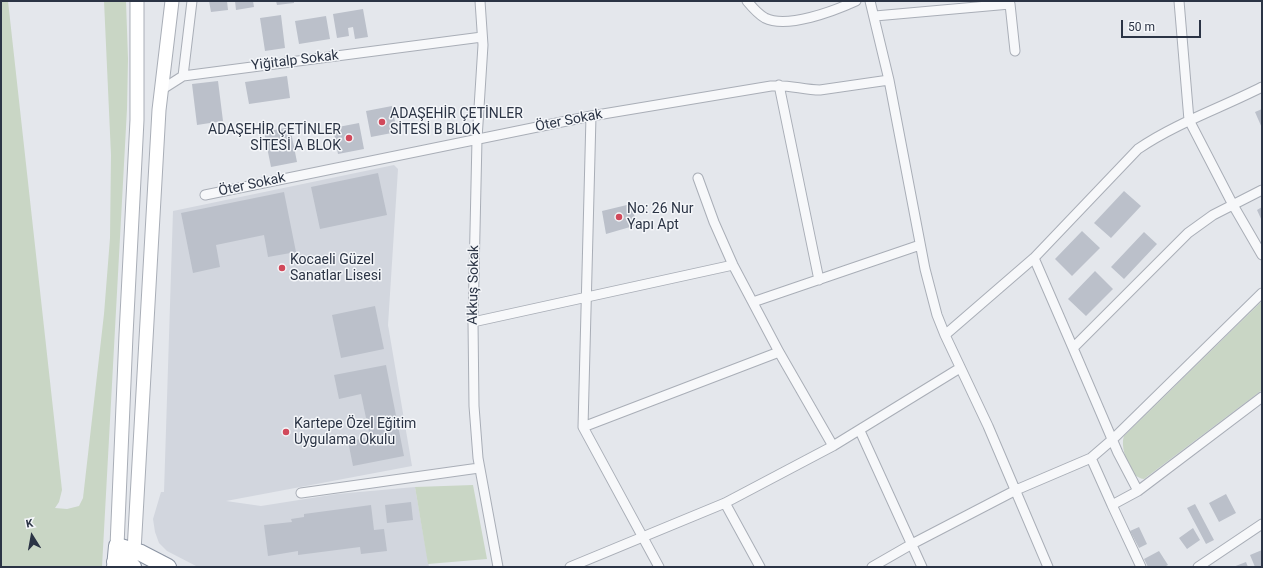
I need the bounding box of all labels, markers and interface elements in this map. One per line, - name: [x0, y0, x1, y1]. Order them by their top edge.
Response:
- scale bar: [1123, 12, 1203, 38]
- text: 50 m: [1128, 20, 1155, 34]
- street label: Yiğitalp Sokak: [250, 47, 340, 75]
- place label: ADAŞEHİR ÇETİNLER SİTESİ B BLOK: [390, 106, 523, 138]
- street label: Öter Sokak: [534, 106, 604, 136]
- marker: ADAŞEHİR ÇETİNLER SİTESİ B BLOK: [377, 117, 387, 127]
- place label: ADAŞEHİR ÇETİNLER SİTESİ A BLOK: [208, 122, 341, 154]
- marker: ADAŞEHİR ÇETİNLER SİTESİ A BLOK: [344, 133, 354, 143]
- street label: Öter Sokak: [217, 170, 287, 200]
- place label: No: 26 Nur Yapı Apt: [627, 201, 693, 234]
- marker: No: 26 Nur Yapı Apt: [614, 212, 624, 222]
- street label: Akkuş Sokak: [465, 245, 483, 325]
- place label: Kocaeli Güzel Sanatlar Lisesi: [290, 252, 381, 284]
- marker: Kocaeli Güzel Sanatlar Lisesi: [277, 263, 287, 273]
- place label: Kartepe Özel Eğitim Uygulama Okulu: [294, 416, 416, 448]
- marker: Kartepe Özel Eğitim Uygulama Okulu: [281, 427, 291, 437]
- north arrow: [12, 516, 52, 556]
- text: K: [25, 517, 34, 531]

